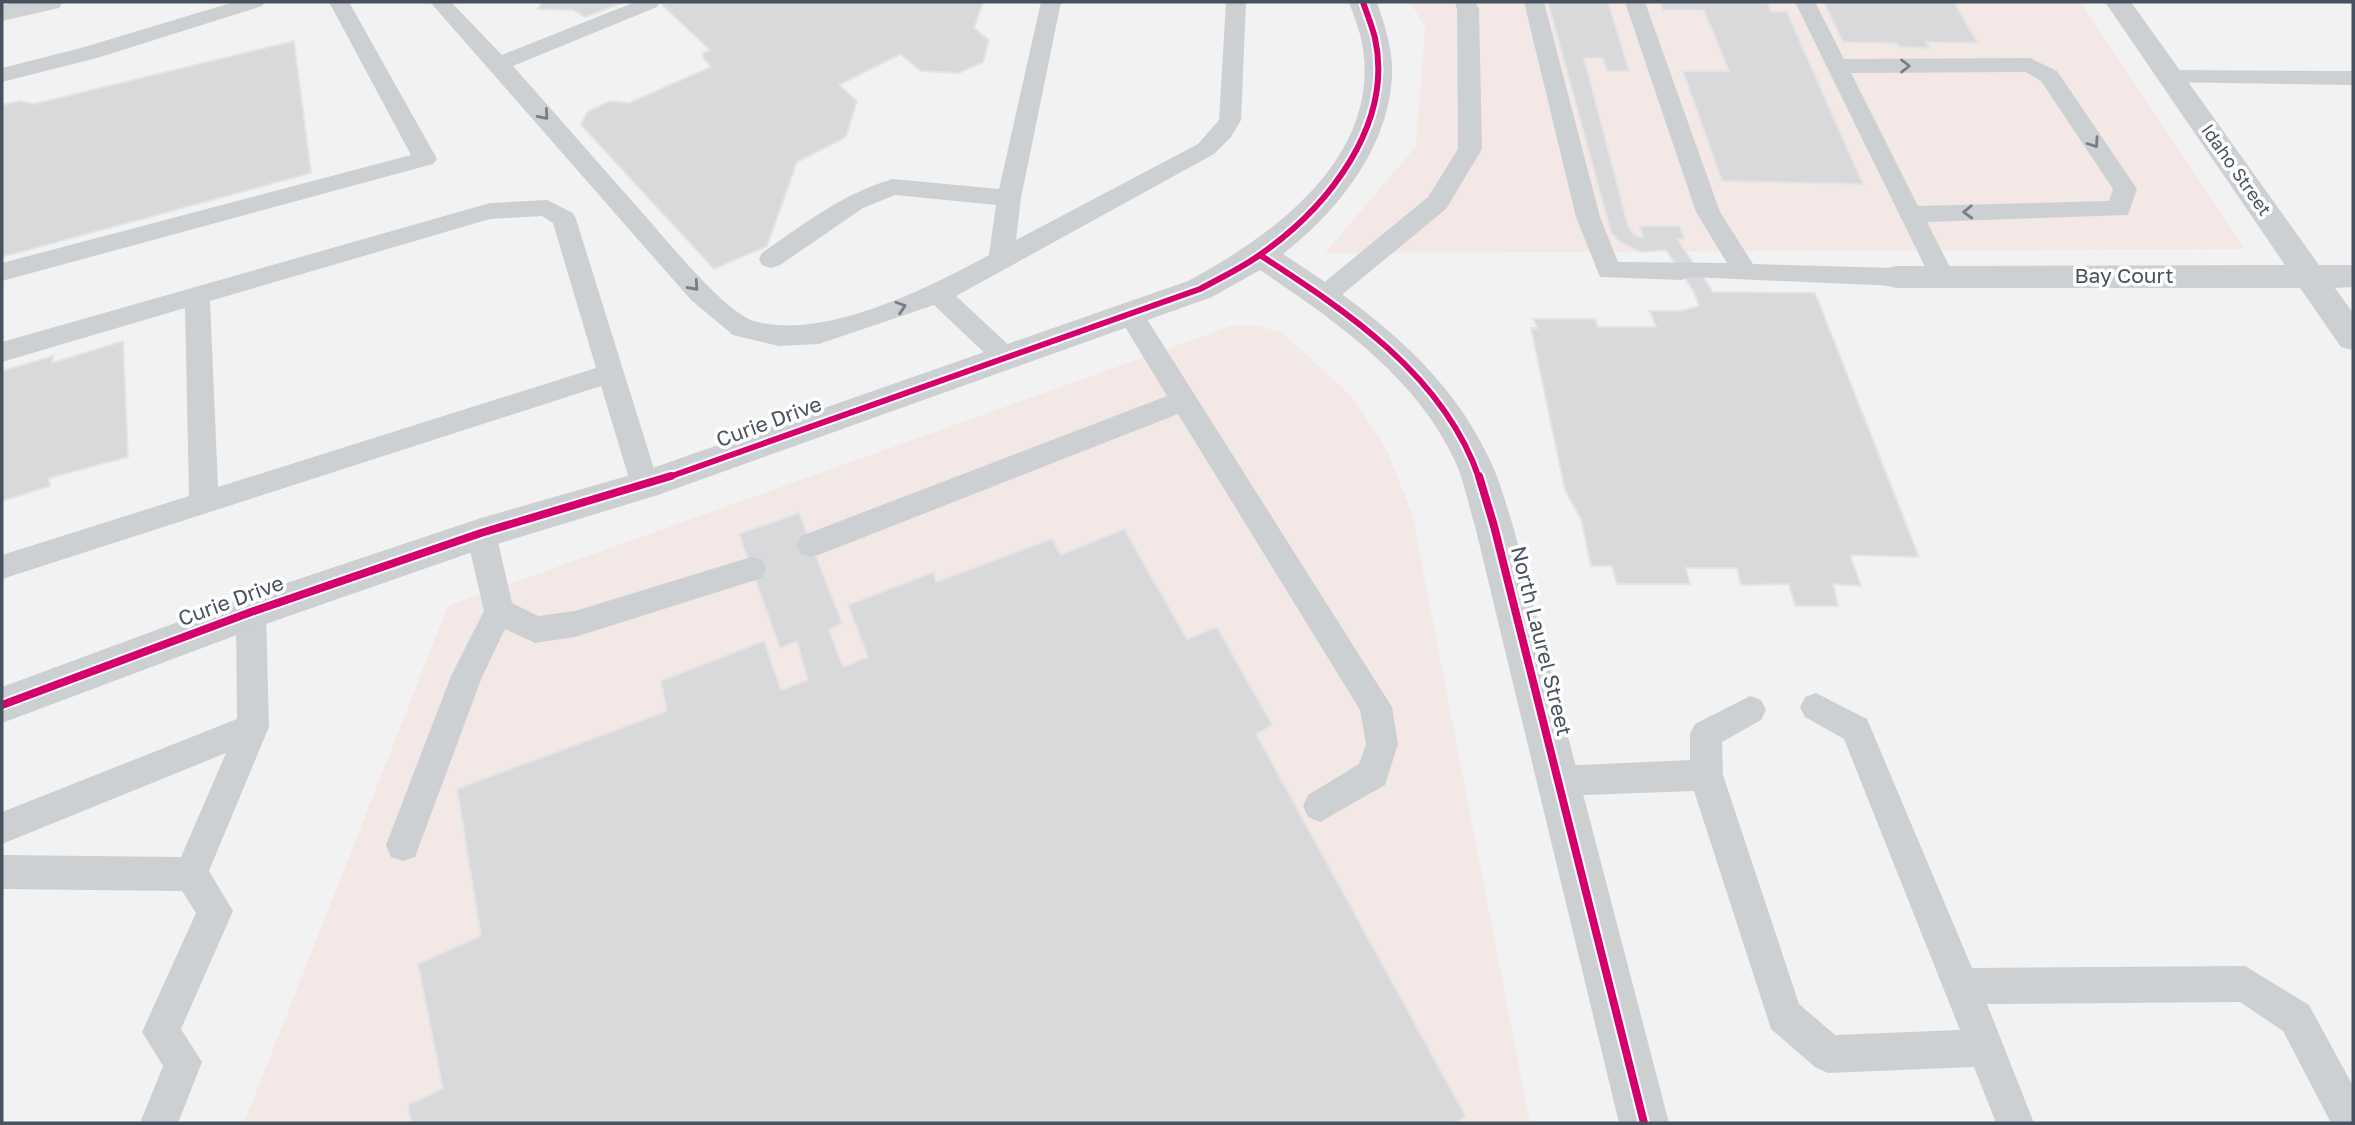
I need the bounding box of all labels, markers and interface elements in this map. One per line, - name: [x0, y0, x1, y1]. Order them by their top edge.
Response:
- one-way arrow: [1900, 58, 1911, 73]
- one-way arrow: [536, 107, 548, 120]
- street label: Idaho Street: [2197, 119, 2276, 219]
- one-way arrow: [2086, 135, 2098, 148]
- one-way arrow: [1963, 204, 1973, 220]
- street label: Bay Court: [2074, 262, 2174, 288]
- one-way arrow: [686, 278, 698, 291]
- one-way arrow: [894, 301, 906, 315]
- street label: Curie Drive: [712, 390, 825, 452]
- street label: North Laurel Street: [1506, 543, 1578, 738]
- street label: Curie Drive: [174, 569, 287, 631]

